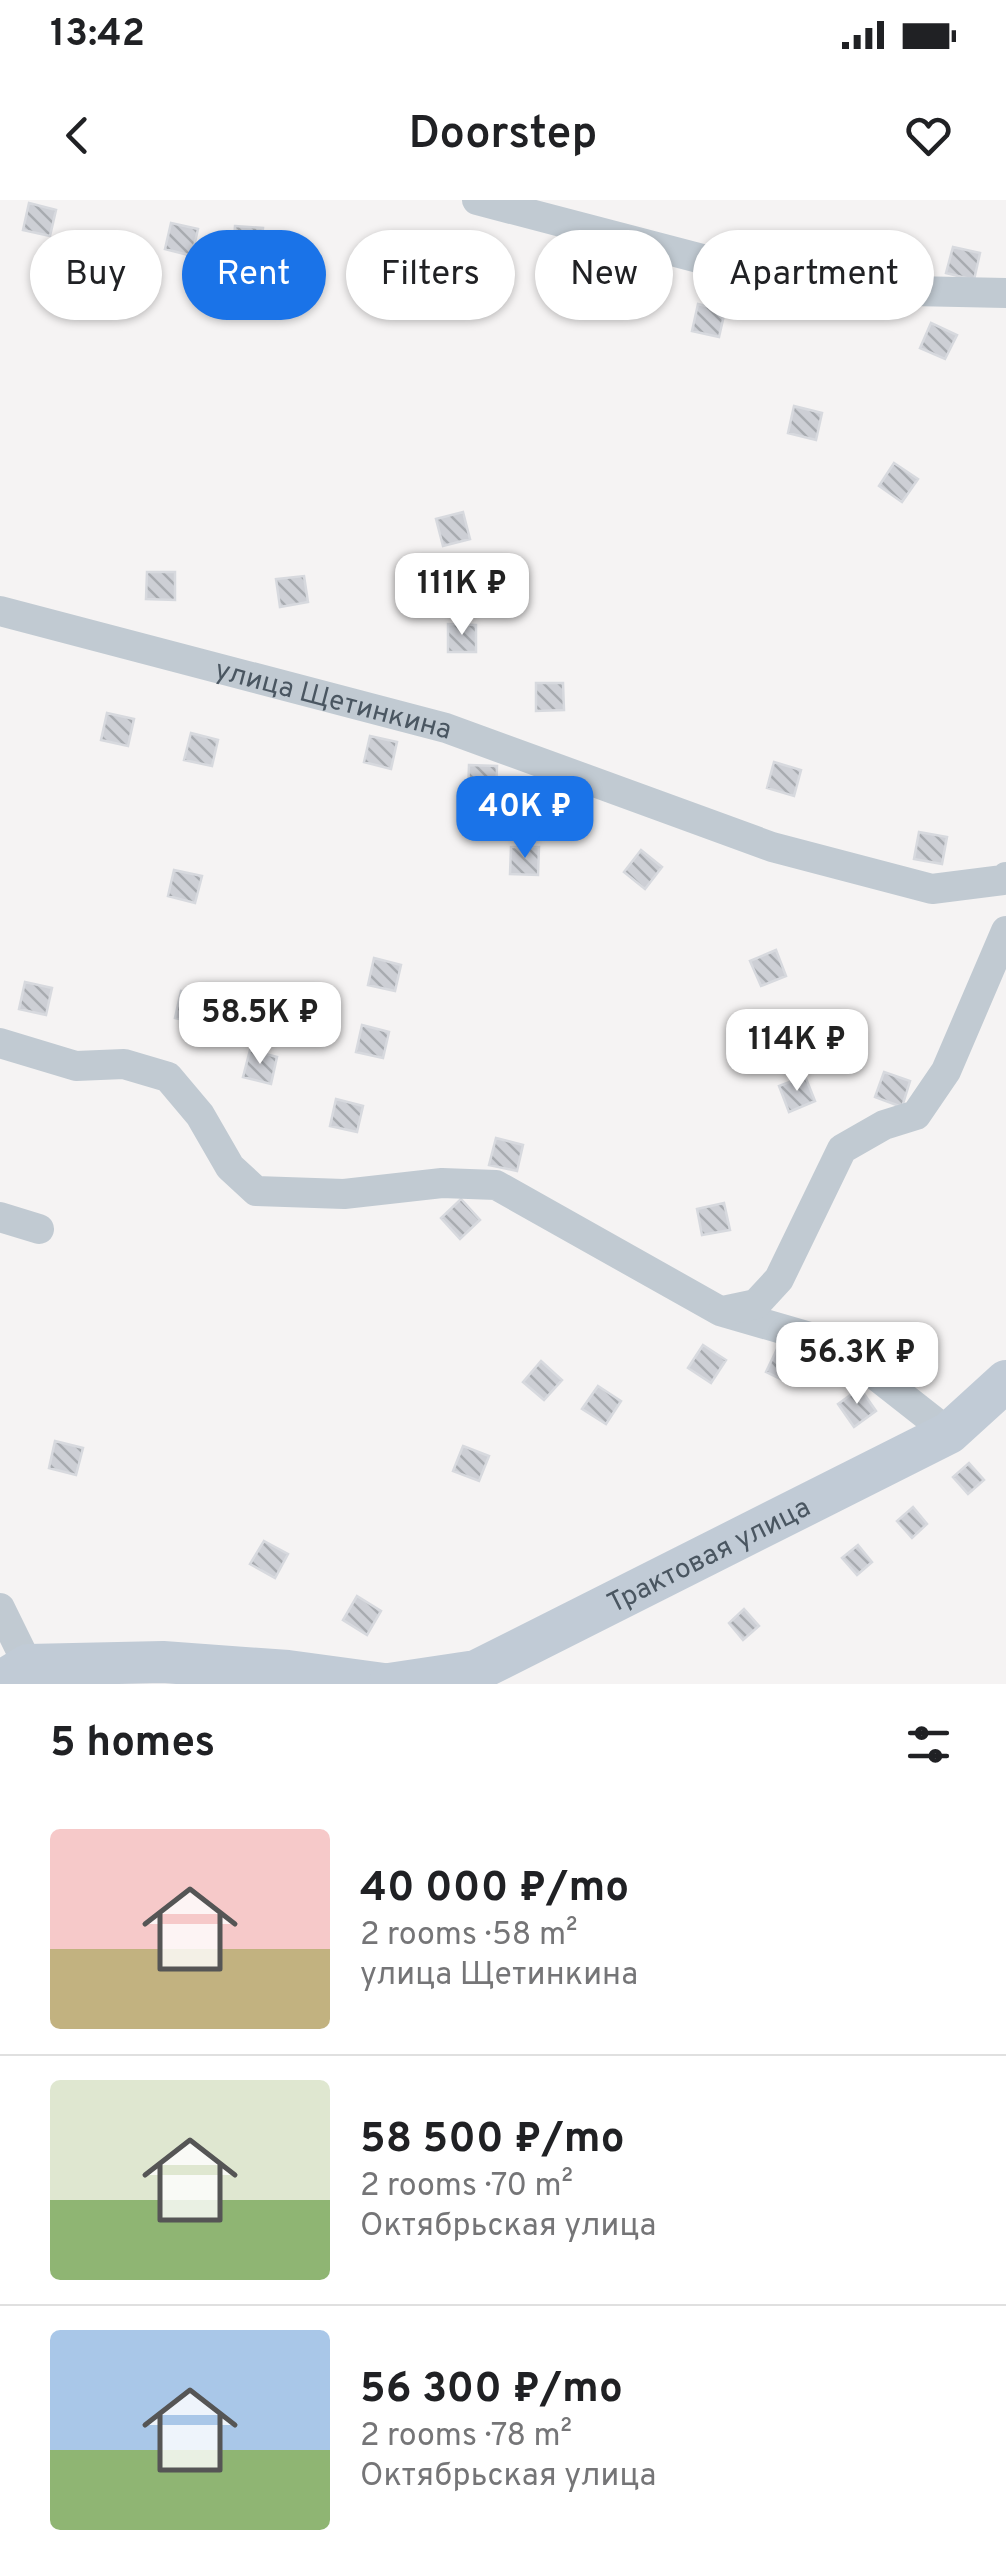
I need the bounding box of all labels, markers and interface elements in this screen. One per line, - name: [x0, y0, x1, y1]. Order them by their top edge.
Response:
- text: 13:42: [50, 11, 145, 60]
- text: Doorstep: [409, 107, 597, 164]
- icon: back: [50, 108, 105, 163]
- icon: heart: [901, 108, 956, 163]
- chip: Buy: [30, 230, 162, 320]
- chip: Rent: [182, 230, 326, 320]
- chip: Filters: [346, 230, 515, 320]
- chip: New: [535, 230, 673, 320]
- chip: Apartment: [693, 230, 934, 320]
- pin: 111K ₽: [381, 553, 543, 638]
- text: 111K ₽: [417, 565, 507, 605]
- street label: улица Щетинкина: [211, 653, 455, 750]
- pin: 40K ₽: [455, 776, 595, 861]
- text: 40K ₽: [478, 788, 572, 828]
- pin: 58.5K ₽: [168, 982, 352, 1067]
- text: 58.5K ₽: [201, 994, 319, 1034]
- pin: 114K ₽: [716, 1009, 878, 1094]
- text: 114K ₽: [748, 1021, 846, 1061]
- pin: 56.3K ₽: [765, 1322, 949, 1407]
- text: 56.3K ₽: [798, 1334, 916, 1374]
- street label: Трактовая улица: [602, 1491, 817, 1623]
- icon: filters: [901, 1717, 956, 1772]
- text: 5 homes: [50, 1718, 215, 1771]
- text: 40 000 ₽/mo: [360, 1863, 629, 1916]
- icon: home: [130, 1869, 250, 1989]
- text: 2 rooms · 58 m²: [360, 1916, 578, 1956]
- text: улица Щетинкина: [360, 1956, 638, 1996]
- text: 58 500 ₽/mo: [360, 2114, 624, 2167]
- icon: home: [130, 2120, 250, 2240]
- text: 2 rooms · 70 m²: [360, 2167, 573, 2207]
- text: Октябрьская улица: [360, 2207, 656, 2247]
- text: 56 300 ₽/mo: [360, 2364, 623, 2417]
- icon: home: [130, 2370, 250, 2490]
- text: 2 rooms · 78 m²: [360, 2417, 572, 2457]
- text: Октябрьская улица: [360, 2457, 656, 2497]

